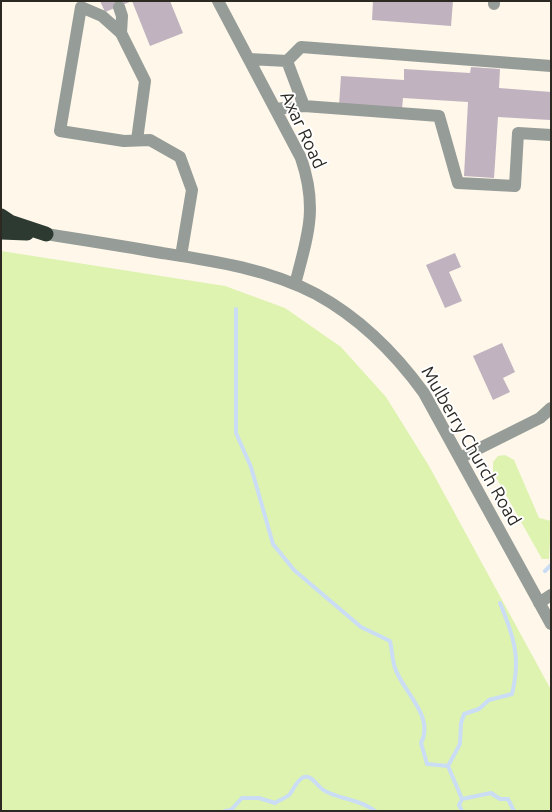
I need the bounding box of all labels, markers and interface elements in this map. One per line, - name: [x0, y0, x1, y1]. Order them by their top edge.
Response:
- street label: Axar Road: [276, 88, 330, 172]
- street label: Mulberry Church Road: [416, 362, 526, 530]

